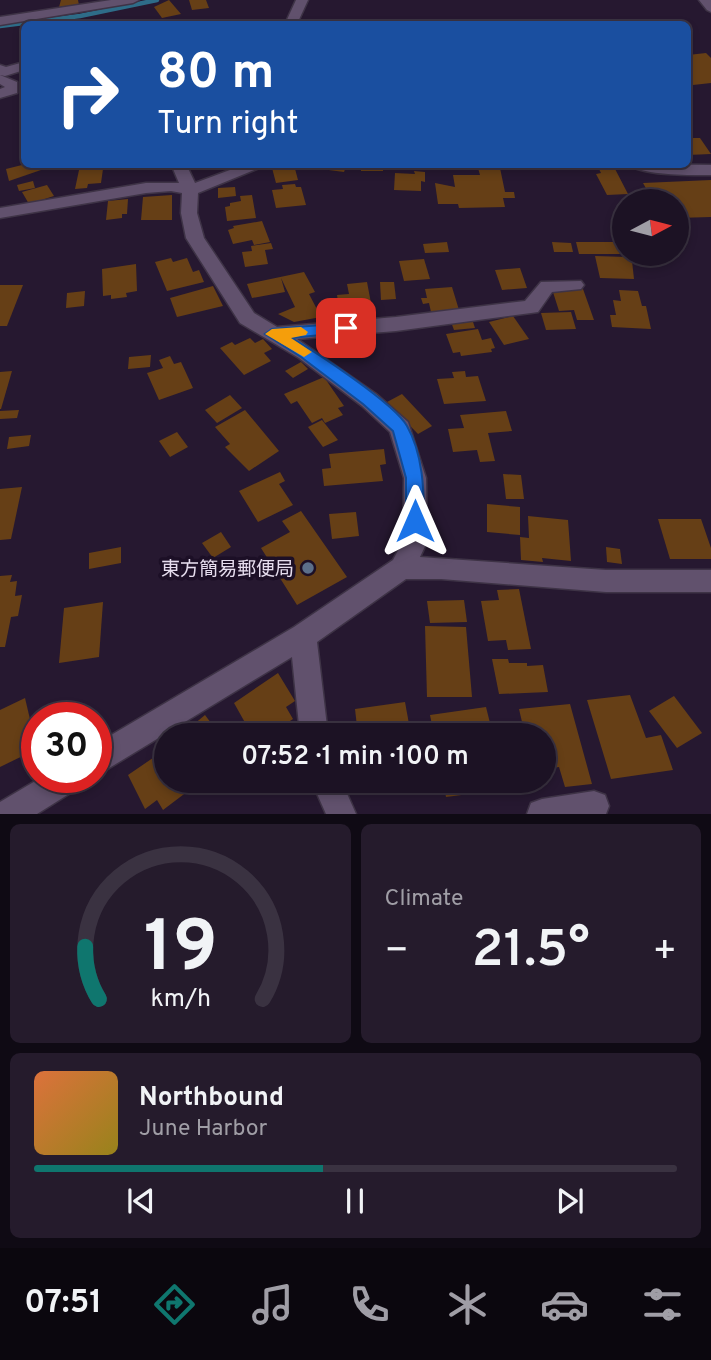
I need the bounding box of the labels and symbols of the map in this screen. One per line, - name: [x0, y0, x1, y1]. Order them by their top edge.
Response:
- north arrow: [612, 189, 690, 266]
- pin: [316, 298, 376, 358]
- position arrow: [378, 484, 452, 558]
- place label: 東方簡易郵便局: [161, 558, 294, 582]
- marker: 東方簡易郵便局: [300, 560, 316, 576]
- speed limit sign: 30: [21, 702, 112, 793]

